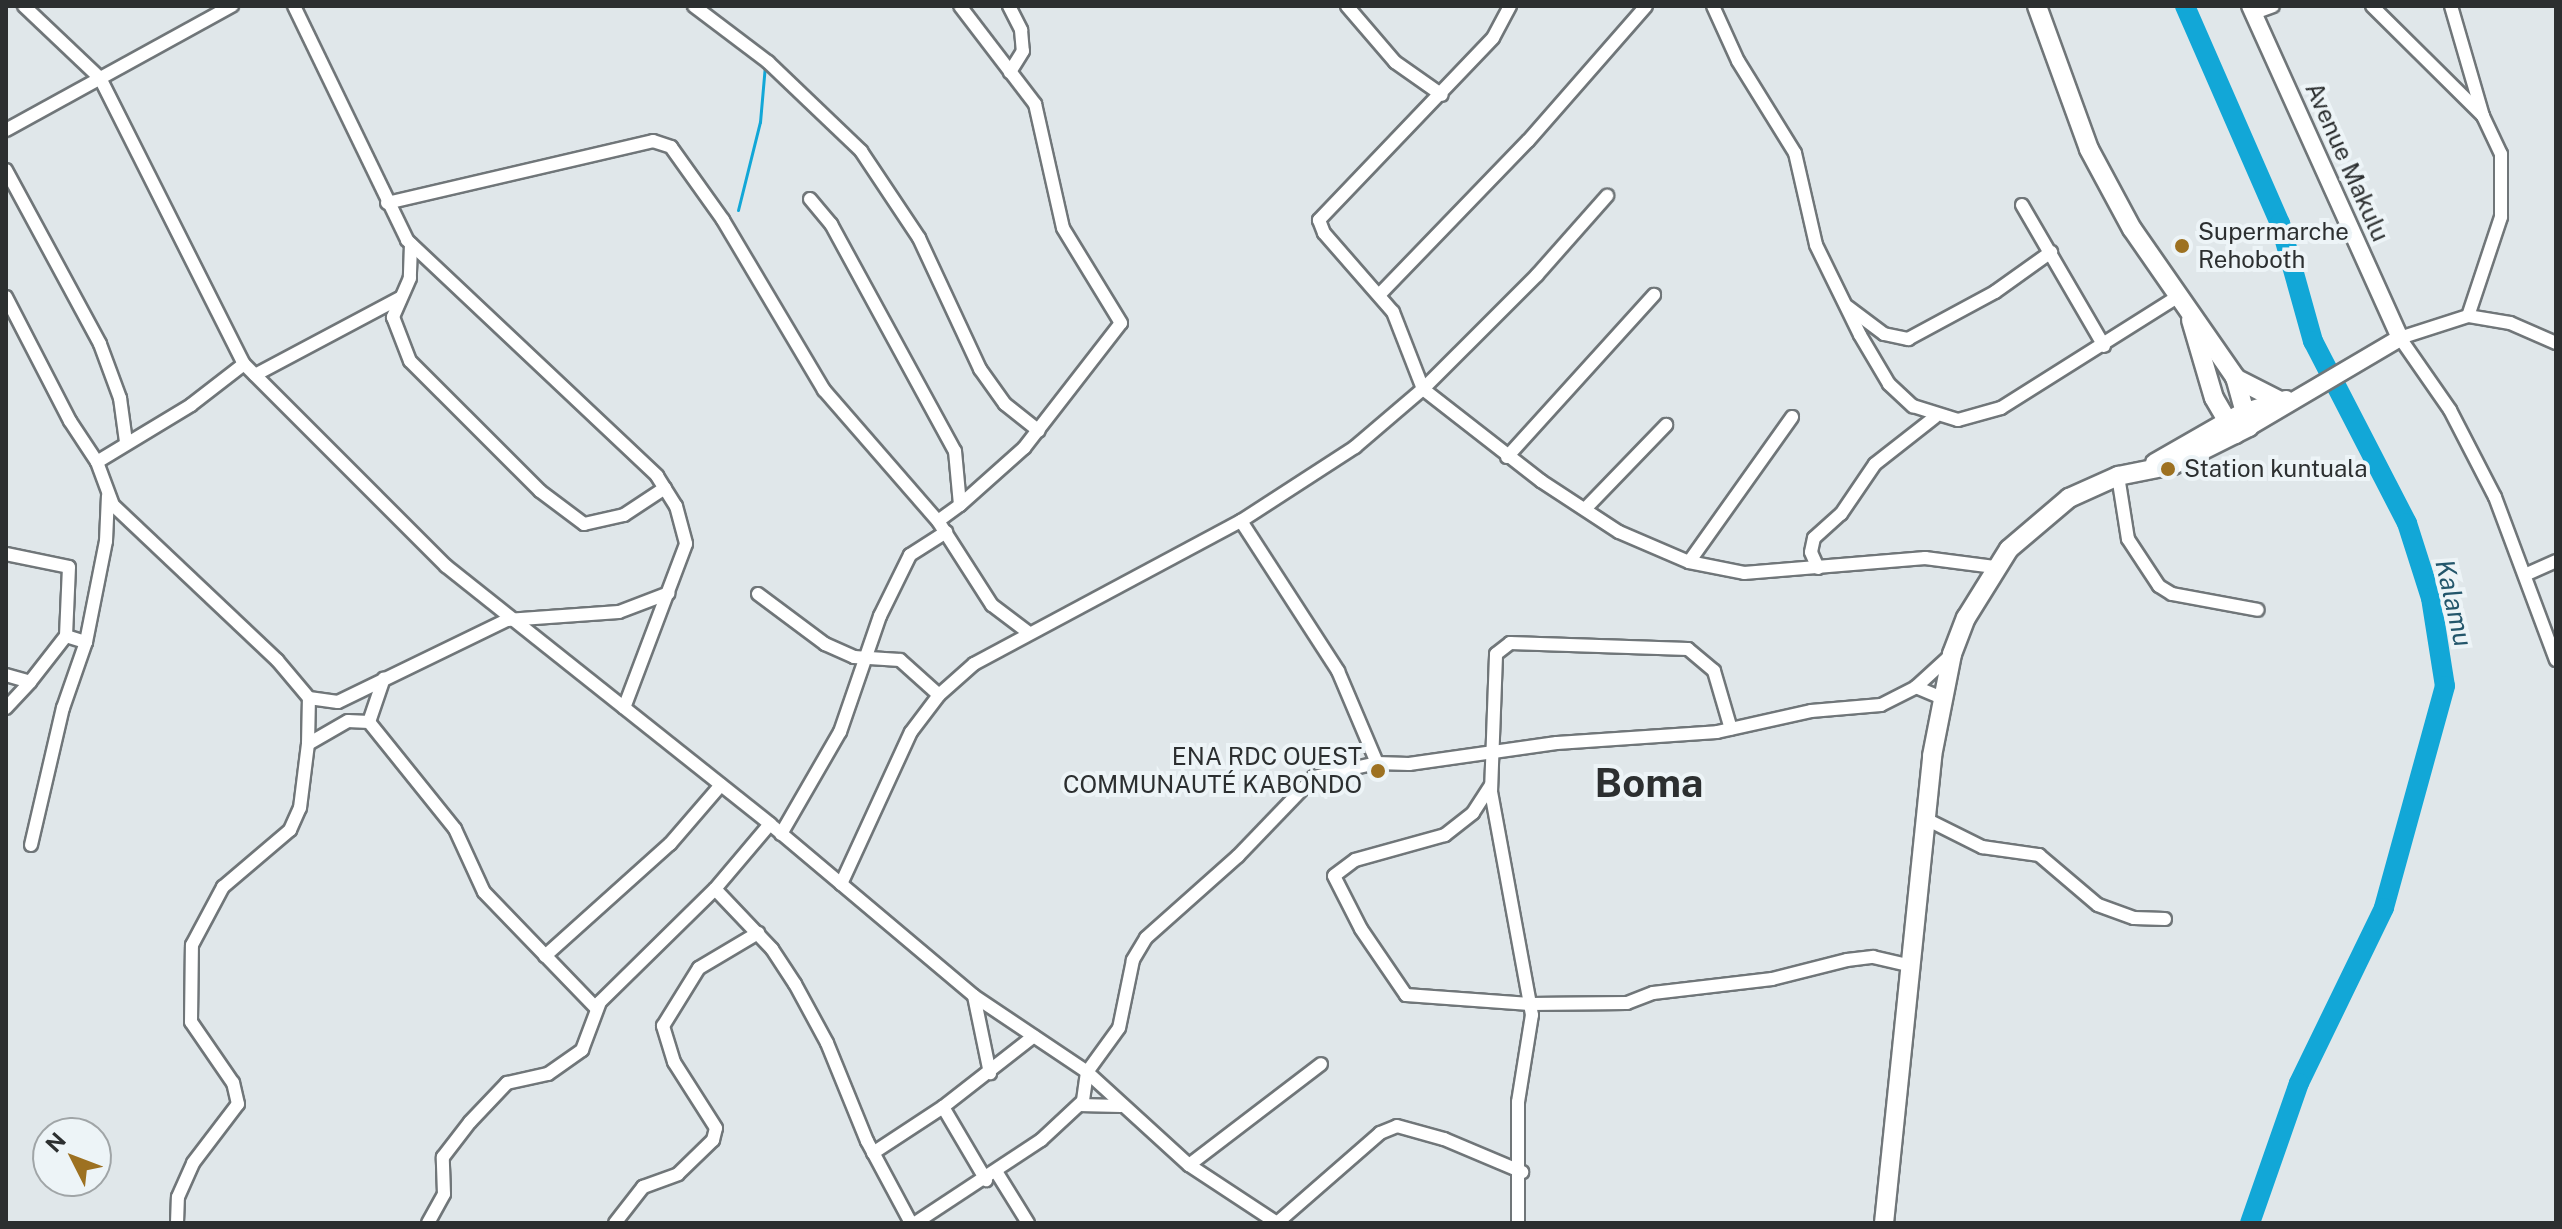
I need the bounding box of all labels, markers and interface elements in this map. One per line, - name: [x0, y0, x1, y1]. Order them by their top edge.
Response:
- street label: Avenue Makulu: [2299, 78, 2395, 246]
- place label: Supermarche Rehoboth: [2198, 218, 2349, 274]
- marker: Supermarche Rehoboth: [2173, 237, 2191, 255]
- place label: Station kuntuala: [2184, 455, 2368, 483]
- marker: Station kuntuala: [2159, 460, 2177, 478]
- water label: Kalamu: [2429, 556, 2479, 650]
- place label: ENA RDC OUEST COMMUNAUTÉ KABONDO: [1063, 743, 1362, 799]
- district label: Boma: [1594, 759, 1704, 807]
- marker: ENA RDC OUEST COMMUNAUTÉ KABONDO: [1369, 762, 1387, 780]
- north arrow: [32, 1117, 112, 1197]
- text: N: [40, 1127, 71, 1157]

